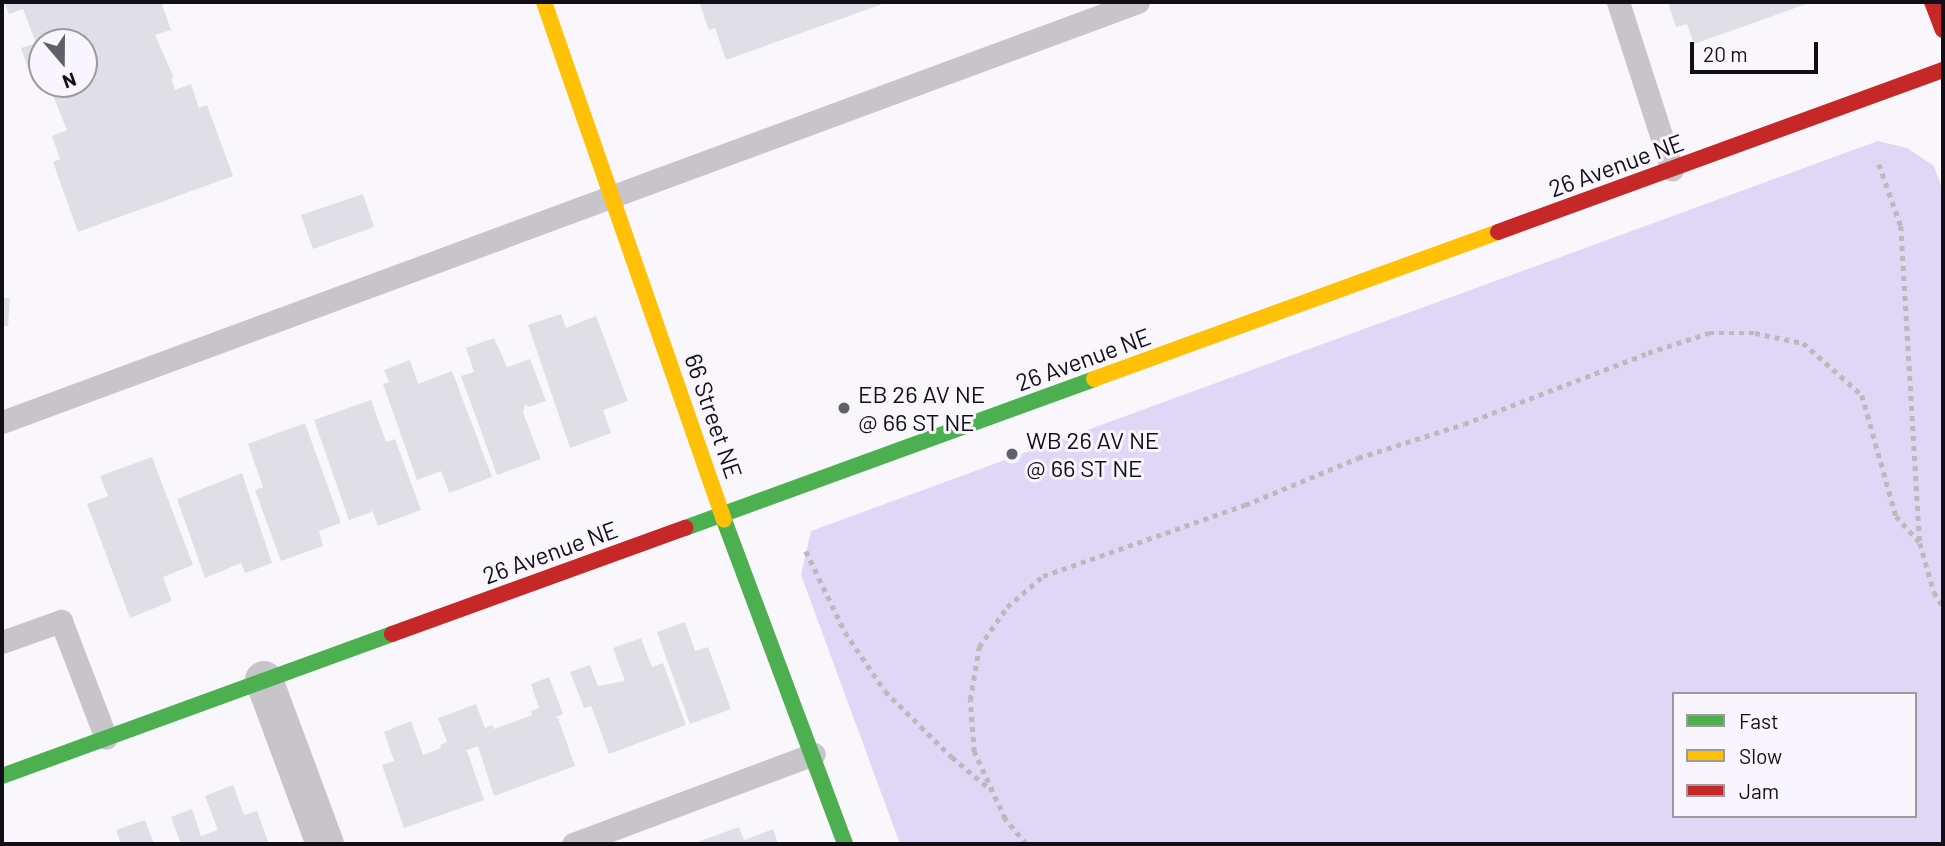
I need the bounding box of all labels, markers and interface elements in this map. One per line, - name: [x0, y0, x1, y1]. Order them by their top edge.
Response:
- north arrow: [28, 28, 98, 98]
- scale bar: [1693, 28, 1821, 72]
- text: 20 m: [1703, 41, 1748, 66]
- text: N: [60, 68, 80, 94]
- street label: 26 Avenue NE: [1545, 127, 1687, 203]
- street label: 26 Avenue NE: [1012, 321, 1154, 397]
- street label: 66 Street NE: [679, 350, 749, 482]
- place label: EB 26 AV NE @ 66 ST NE: [858, 380, 985, 436]
- marker: EB 26 AV NE @ 66 ST NE: [836, 400, 852, 416]
- place label: WB 26 AV NE @ 66 ST NE: [1026, 426, 1159, 482]
- marker: WB 26 AV NE @ 66 ST NE: [1004, 446, 1020, 462]
- street label: 26 Avenue NE: [479, 514, 621, 590]
- legend: [1672, 692, 1917, 818]
- text: Fast: [1739, 708, 1779, 733]
- text: Slow: [1739, 743, 1782, 768]
- text: Jam: [1739, 778, 1779, 803]

